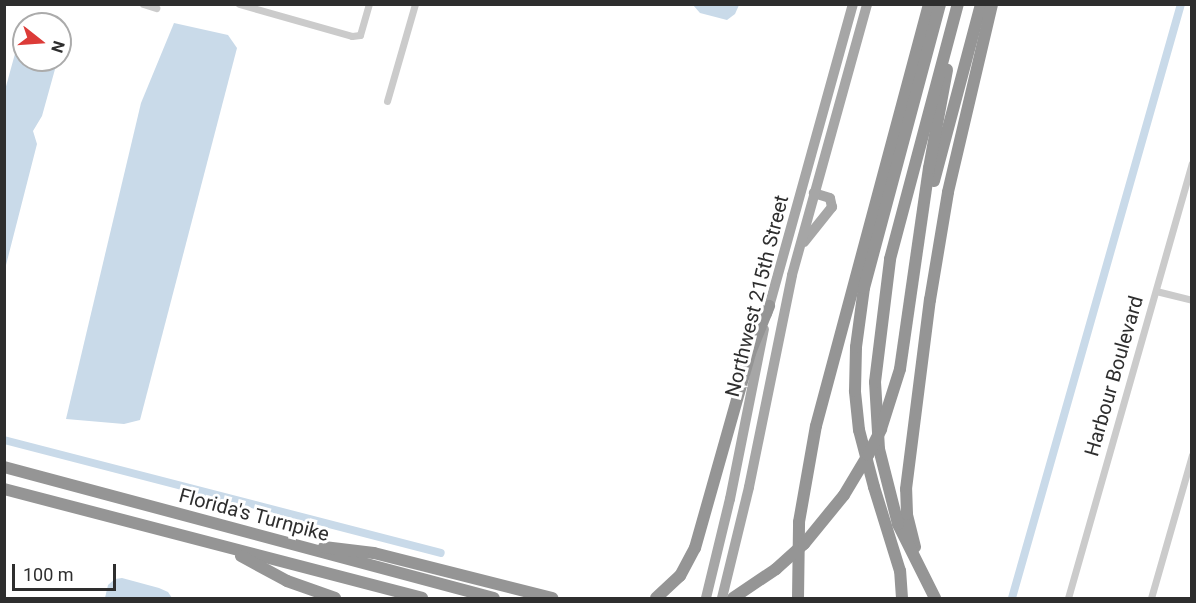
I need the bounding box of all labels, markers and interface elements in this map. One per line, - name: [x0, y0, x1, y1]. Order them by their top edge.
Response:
- north arrow: [12, 12, 72, 72]
- text: N: [47, 39, 69, 55]
- street label: Northwest 215th Street: [720, 193, 794, 399]
- street label: Harbour Boulevard: [1080, 293, 1148, 459]
- street label: Florida's Turnpike: [176, 483, 332, 547]
- scale bar: [15, 552, 118, 590]
- text: 100 m: [23, 564, 74, 585]

